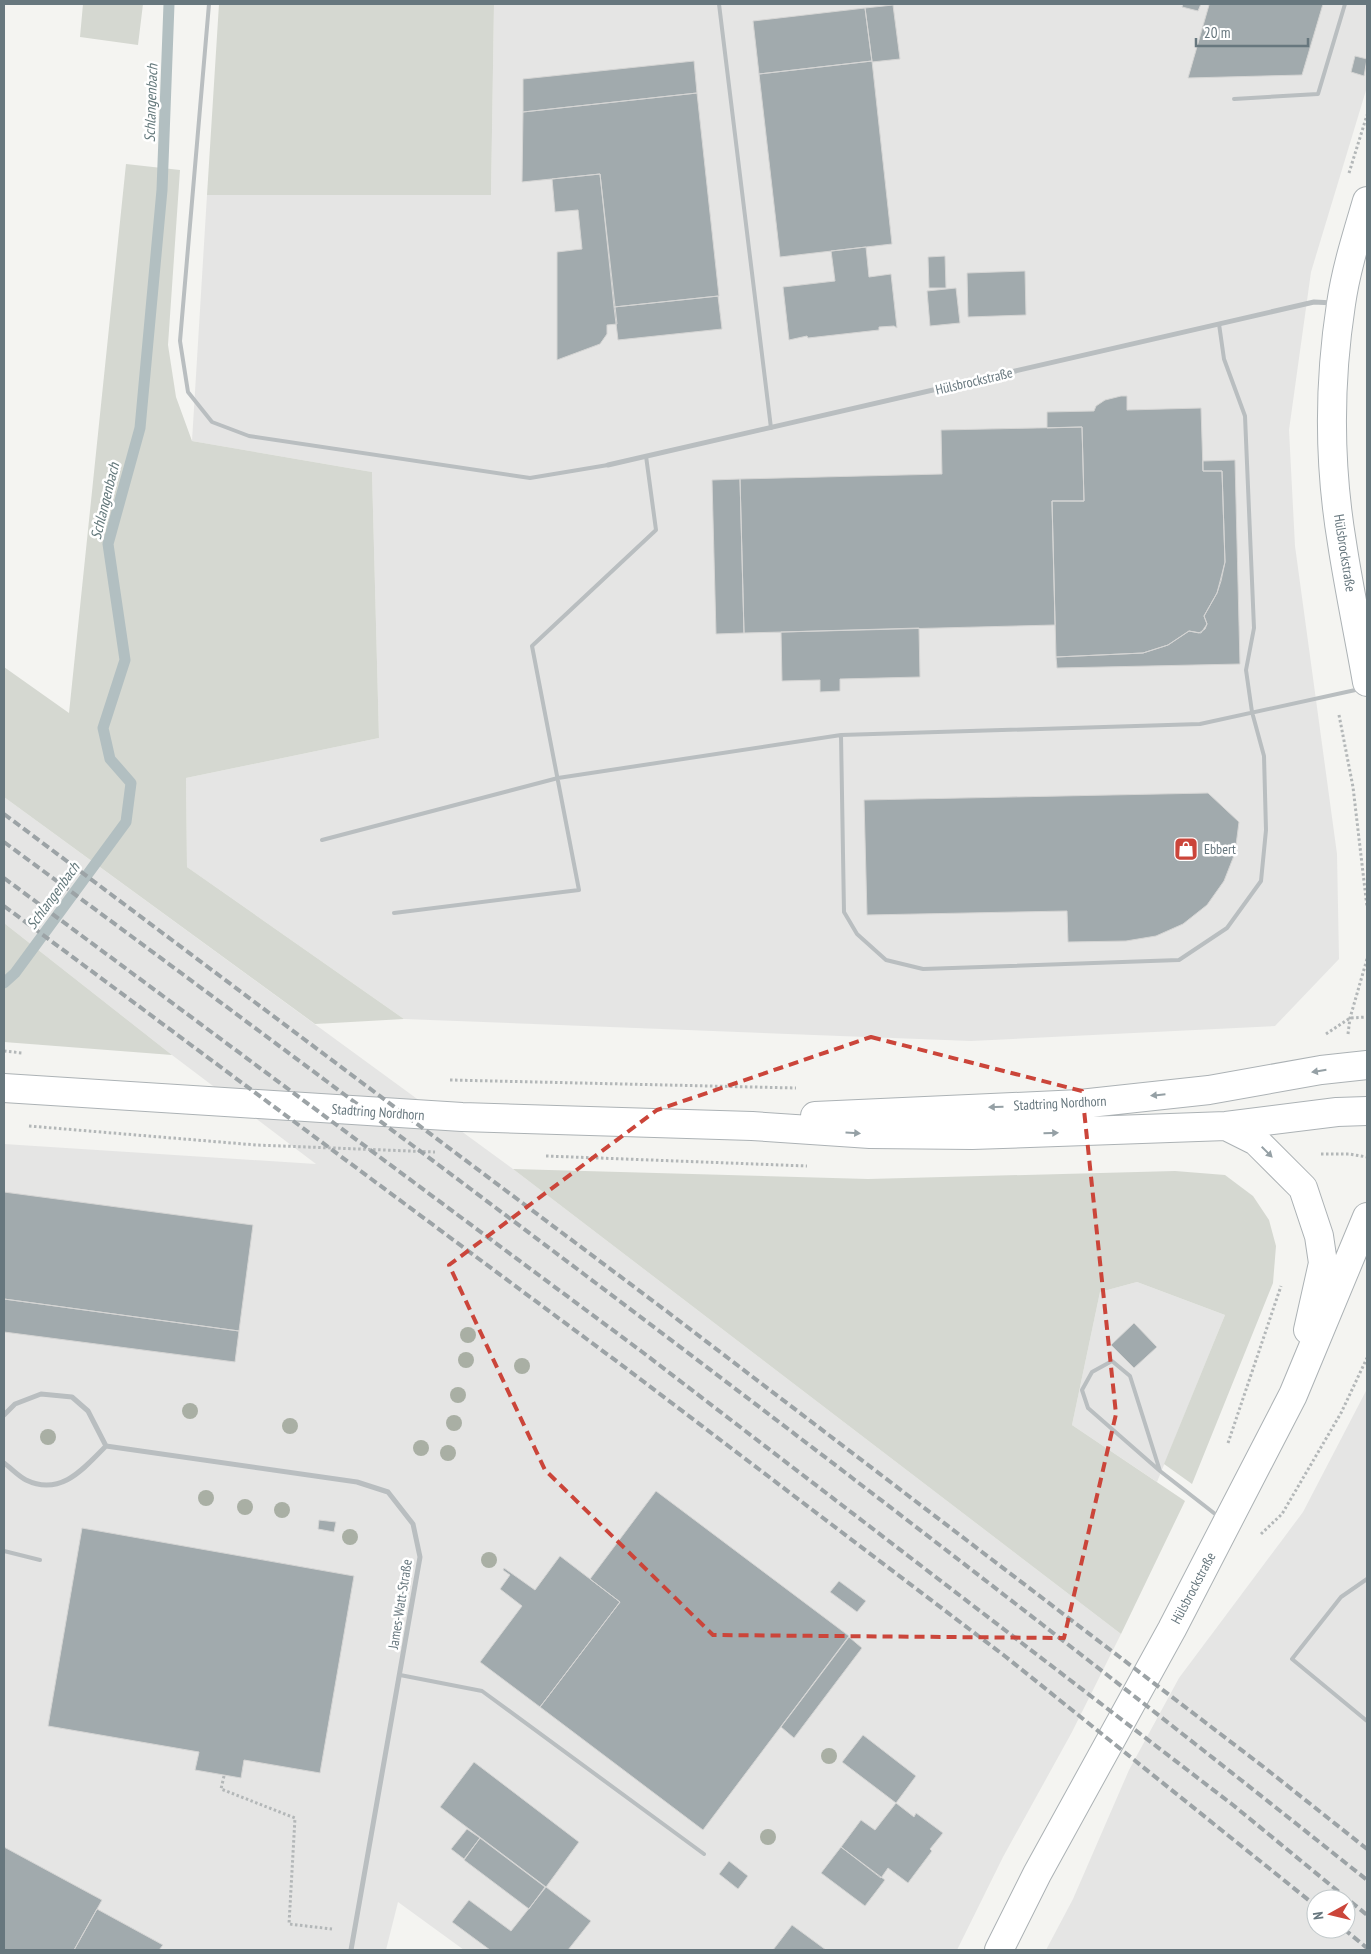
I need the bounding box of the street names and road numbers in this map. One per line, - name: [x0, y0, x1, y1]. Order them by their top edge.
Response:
- street label: Hülsbrockstraße: [934, 363, 1015, 399]
- street label: Hülsbrockstraße: [1330, 513, 1360, 593]
- street label: Stadtring Nordhorn: [1013, 1092, 1107, 1114]
- street label: Stadtring Nordhorn: [331, 1100, 425, 1124]
- street label: Hülsbrockstraße: [1167, 1549, 1219, 1627]
- street label: James-Watt-Straße: [384, 1558, 416, 1651]

